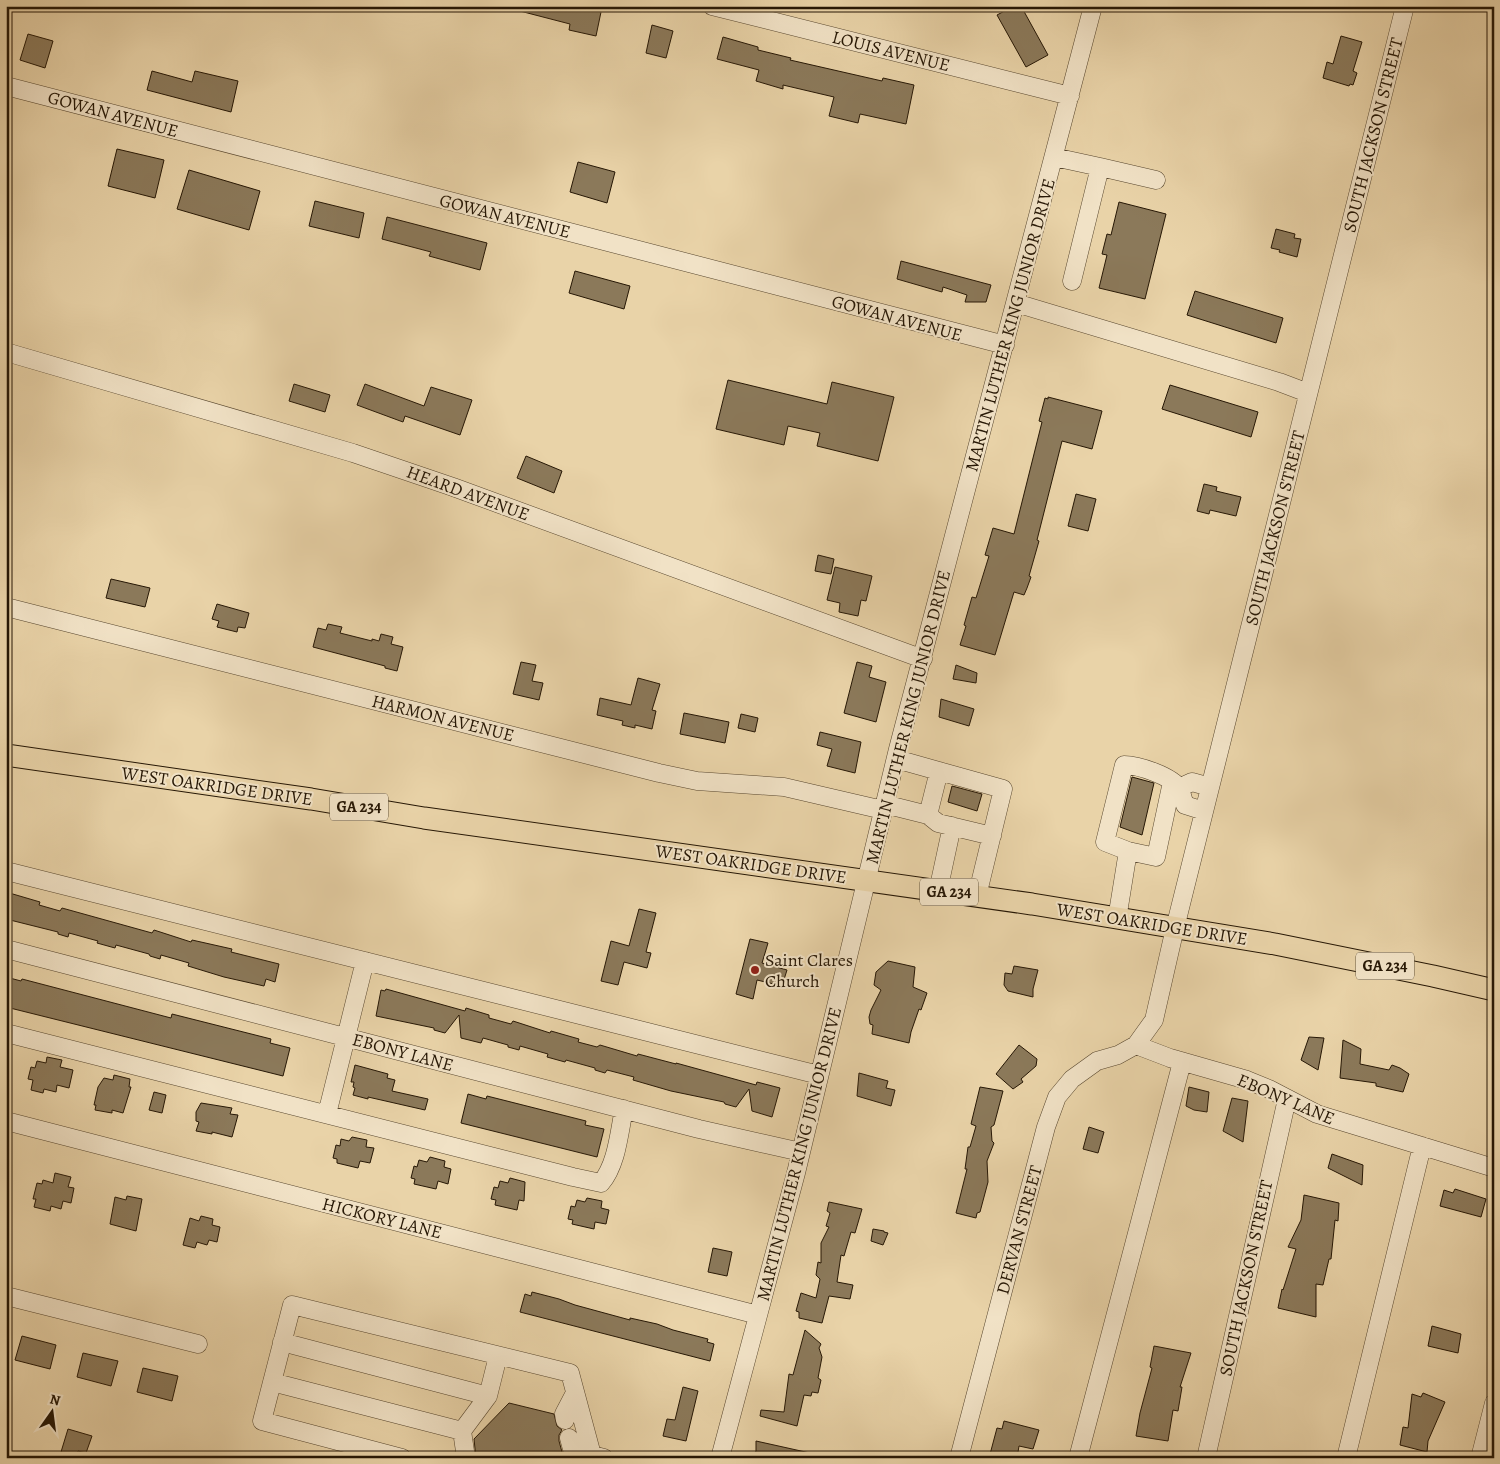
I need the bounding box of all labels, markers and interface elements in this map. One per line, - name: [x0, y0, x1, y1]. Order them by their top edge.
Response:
- street label: LOUIS AVENUE: [830, 25, 952, 77]
- street label: SOUTH JACKSON STREET: [1337, 35, 1409, 235]
- street label: GOWAN AVENUE: [45, 85, 181, 143]
- street label: MARTIN LUTHER KING JUNIOR DRIVE: [959, 176, 1061, 474]
- street label: GOWAN AVENUE: [437, 188, 573, 244]
- street label: GOWAN AVENUE: [829, 289, 965, 347]
- street label: SOUTH JACKSON STREET: [1239, 428, 1311, 628]
- street label: HEARD AVENUE: [403, 460, 533, 526]
- street label: MARTIN LUTHER KING JUNIOR DRIVE: [860, 567, 956, 867]
- street label: HARMON AVENUE: [369, 689, 517, 747]
- street label: WEST OAKRIDGE DRIVE: [119, 761, 314, 811]
- road number: GA 234: [330, 794, 388, 820]
- street label: WEST OAKRIDGE DRIVE: [653, 839, 848, 889]
- road number: GA 234: [920, 879, 978, 906]
- street label: WEST OAKRIDGE DRIVE: [1054, 897, 1249, 951]
- place label: Saint Clares Church: [765, 948, 853, 993]
- road number: GA 234: [1356, 952, 1414, 979]
- marker: Saint Clares Church: [749, 964, 761, 976]
- street label: MARTIN LUTHER KING JUNIOR DRIVE: [751, 1004, 847, 1304]
- street label: EBONY LANE: [350, 1027, 456, 1077]
- street label: EBONY LANE: [1234, 1068, 1338, 1130]
- street label: DERVAN STREET: [990, 1163, 1048, 1297]
- street label: SOUTH JACKSON STREET: [1213, 1178, 1279, 1378]
- street label: HICKORY LANE: [320, 1192, 444, 1244]
- north arrow: [28, 1386, 78, 1436]
- text: N: [48, 1389, 62, 1410]

